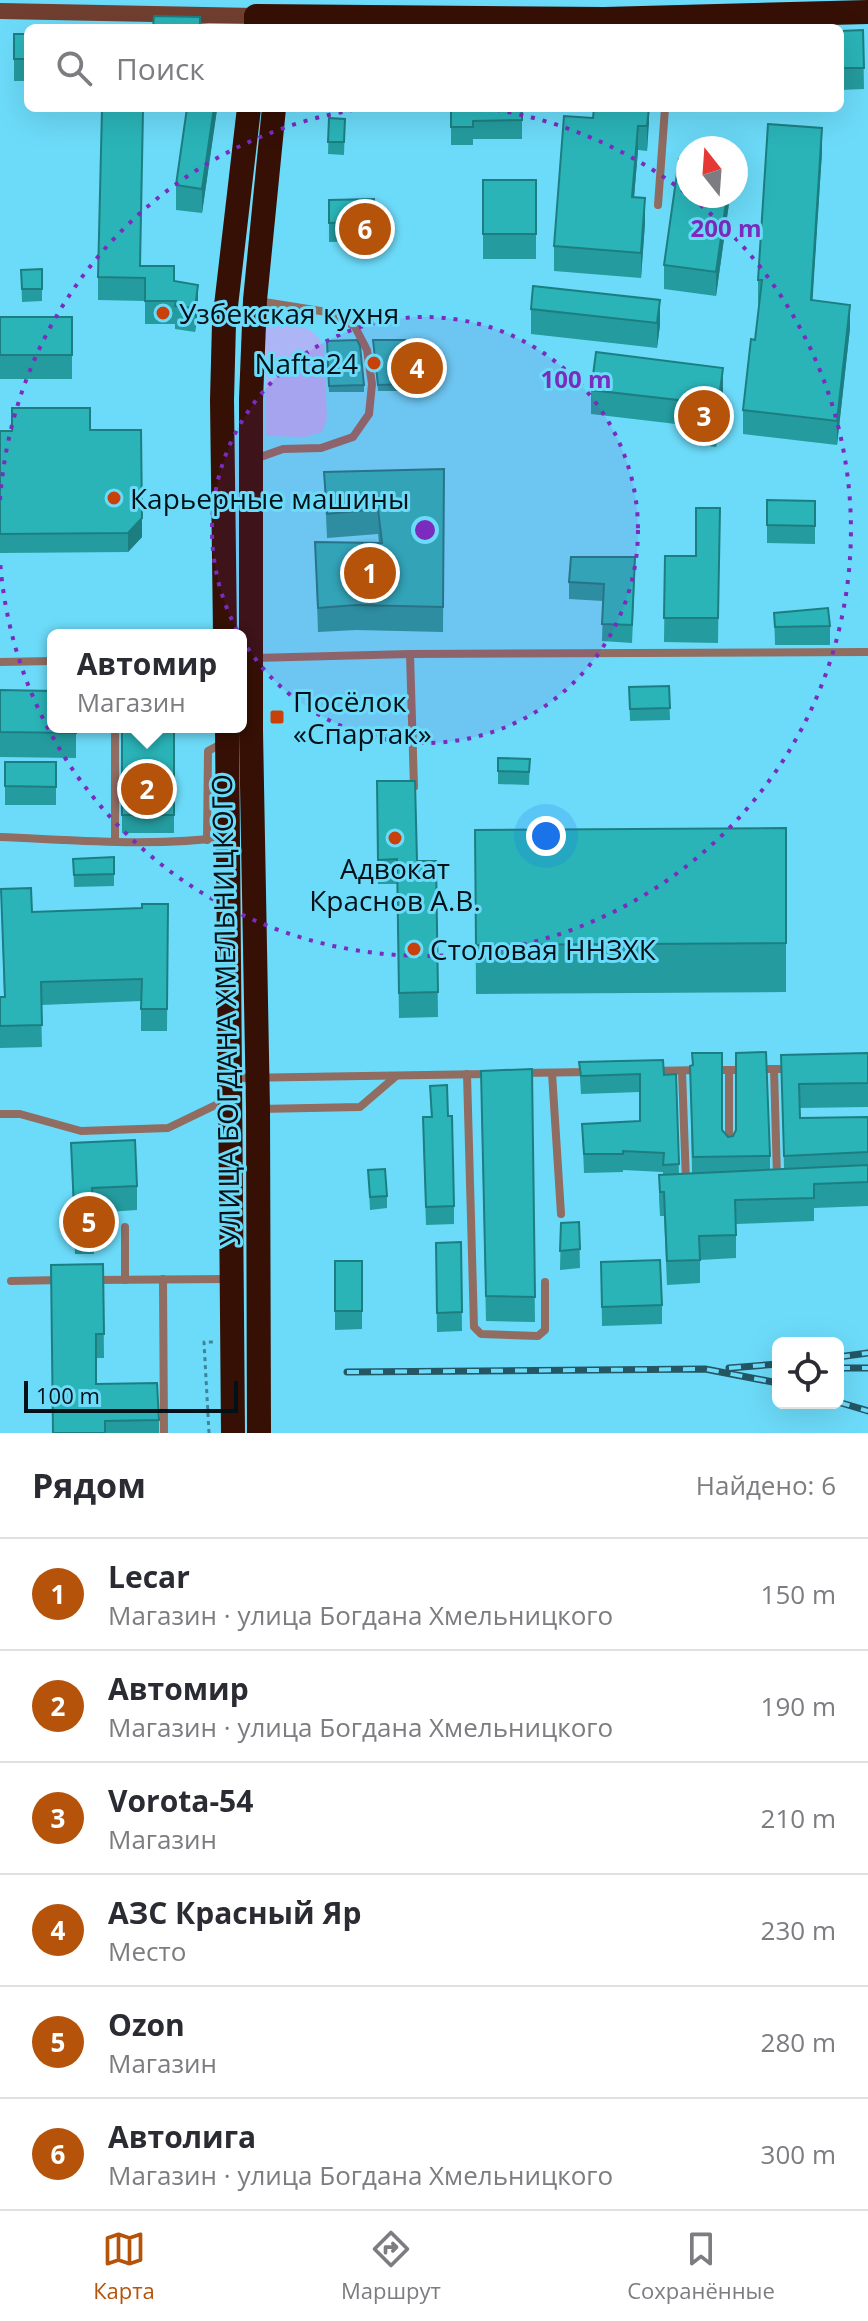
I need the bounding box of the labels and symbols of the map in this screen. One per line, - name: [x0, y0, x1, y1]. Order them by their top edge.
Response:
- north arrow: [676, 136, 748, 208]
- pin: 6: [339, 199, 391, 259]
- text: 200 m: [691, 211, 761, 244]
- place label: Узбекская кухня: [179, 294, 399, 332]
- marker: Узбекская кухня: [154, 304, 172, 322]
- pin: 4: [391, 338, 443, 398]
- place label: Nafta24: [254, 344, 358, 382]
- marker: Nafta24: [365, 354, 383, 372]
- text: 100 m: [541, 362, 611, 395]
- pin: 3: [678, 386, 730, 446]
- place label: Карьерные машины: [130, 479, 409, 517]
- marker: Карьерные машины: [105, 489, 123, 507]
- centre of rings: [411, 516, 439, 544]
- pin: 1: [344, 543, 396, 603]
- place label: Посёлок «Спартак»: [293, 682, 432, 752]
- marker: Посёлок «Спартак»: [268, 708, 286, 726]
- pin: 2: [121, 759, 173, 819]
- street label: УЛИЦА БОГДАНА ХМЕЛЬНИЦКОГО: [202, 774, 248, 1246]
- your location: [526, 816, 566, 856]
- marker: Адвокат Краснов А.В.: [386, 829, 404, 847]
- place label: Адвокат Краснов А.В.: [309, 849, 481, 919]
- place label: Столовая ННЗХК: [430, 930, 657, 968]
- marker: Столовая ННЗХК: [405, 940, 423, 958]
- pin: 5: [63, 1192, 115, 1252]
- scale bar: [24, 1377, 238, 1413]

